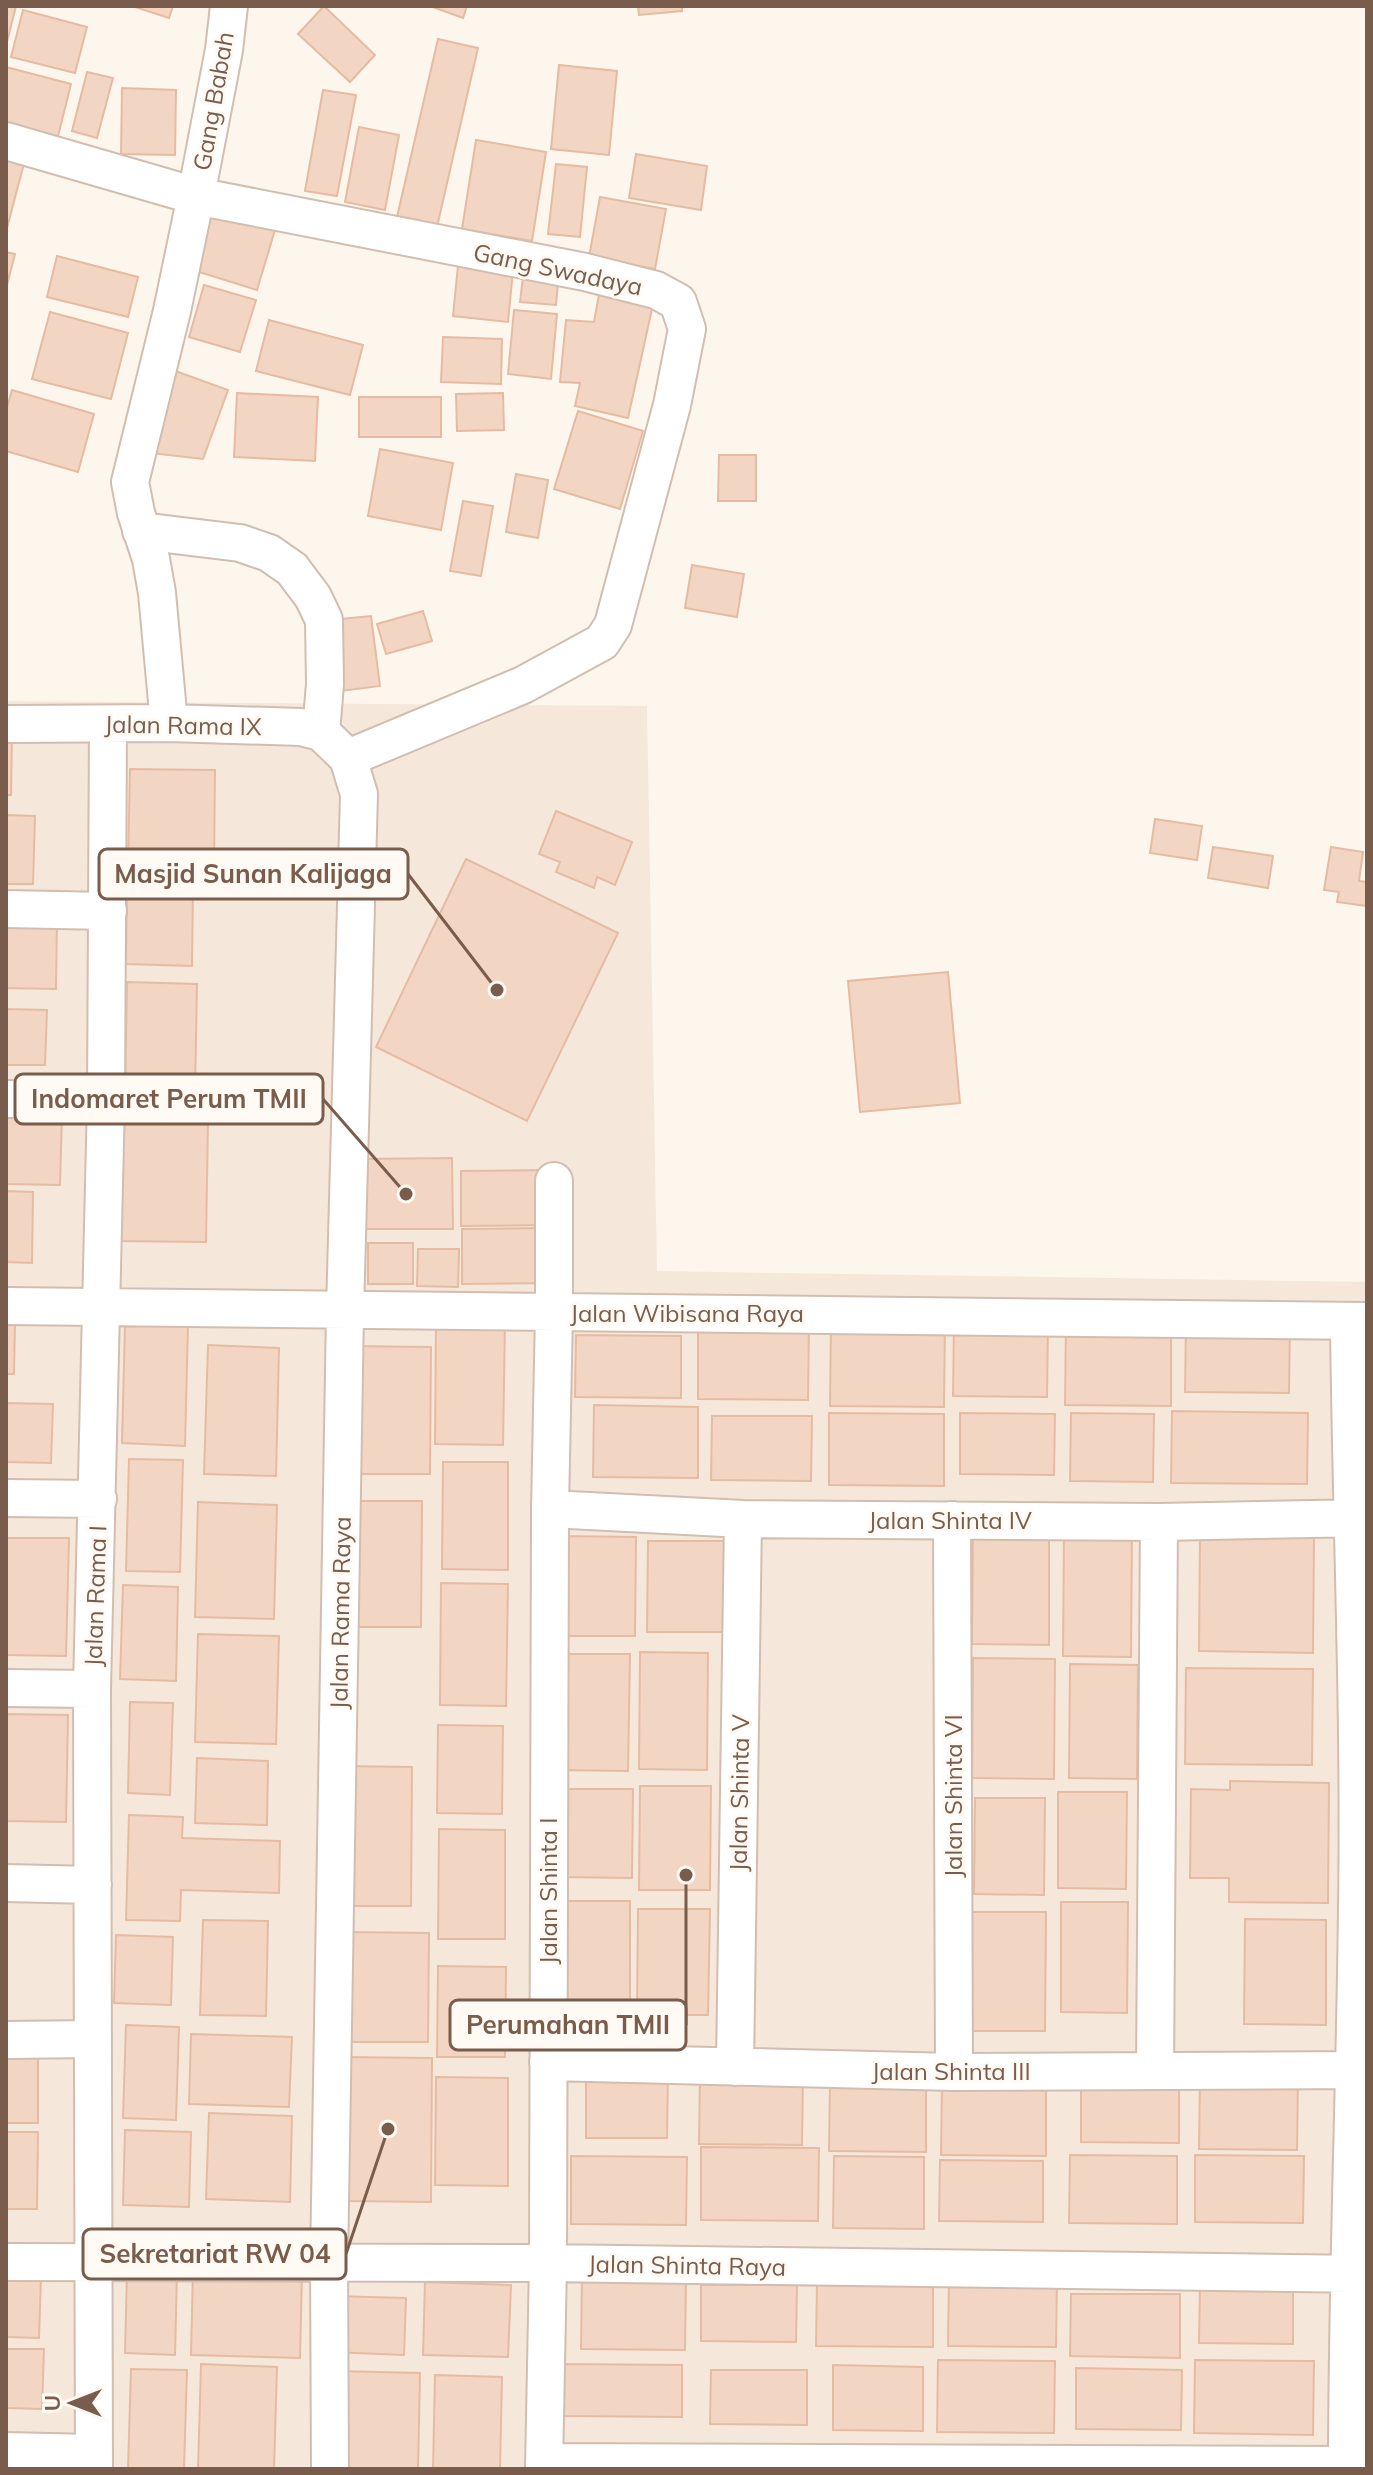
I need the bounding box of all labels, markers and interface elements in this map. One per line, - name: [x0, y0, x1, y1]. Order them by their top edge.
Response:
- street label: Gang Babah: [186, 29, 240, 173]
- street label: Gang Swadaya: [471, 236, 645, 302]
- street label: Jalan Rama IX: [104, 709, 262, 741]
- callout: Masjid Sunan Kalijaga: [99, 849, 408, 899]
- text: Masjid Sunan Kalijaga: [114, 857, 392, 890]
- callout: Indomaret Perum TMII: [15, 1074, 323, 1124]
- text: Indomaret Perum TMII: [31, 1082, 307, 1115]
- street label: Jalan Wibisana Raya: [570, 1298, 804, 1328]
- street label: Jalan Shinta IV: [868, 1505, 1032, 1535]
- street label: Jalan Rama Raya: [323, 1516, 357, 1710]
- street label: Jalan Rama I: [78, 1525, 112, 1667]
- street label: Jalan Shinta V: [723, 1714, 755, 1872]
- street label: Jalan Shinta VI: [938, 1714, 968, 1878]
- street label: Jalan Shinta I: [533, 1818, 563, 1964]
- callout: Perumahan TMII: [450, 2000, 686, 2050]
- text: Perumahan TMII: [466, 2008, 670, 2041]
- street label: Jalan Shinta III: [871, 2056, 1031, 2086]
- callout: Sekretariat RW 04: [83, 2229, 346, 2279]
- text: Sekretariat RW 04: [99, 2237, 331, 2270]
- street label: Jalan Shinta Raya: [588, 2248, 786, 2282]
- north arrow: [32, 2363, 112, 2443]
- text: U: [38, 2395, 66, 2411]

